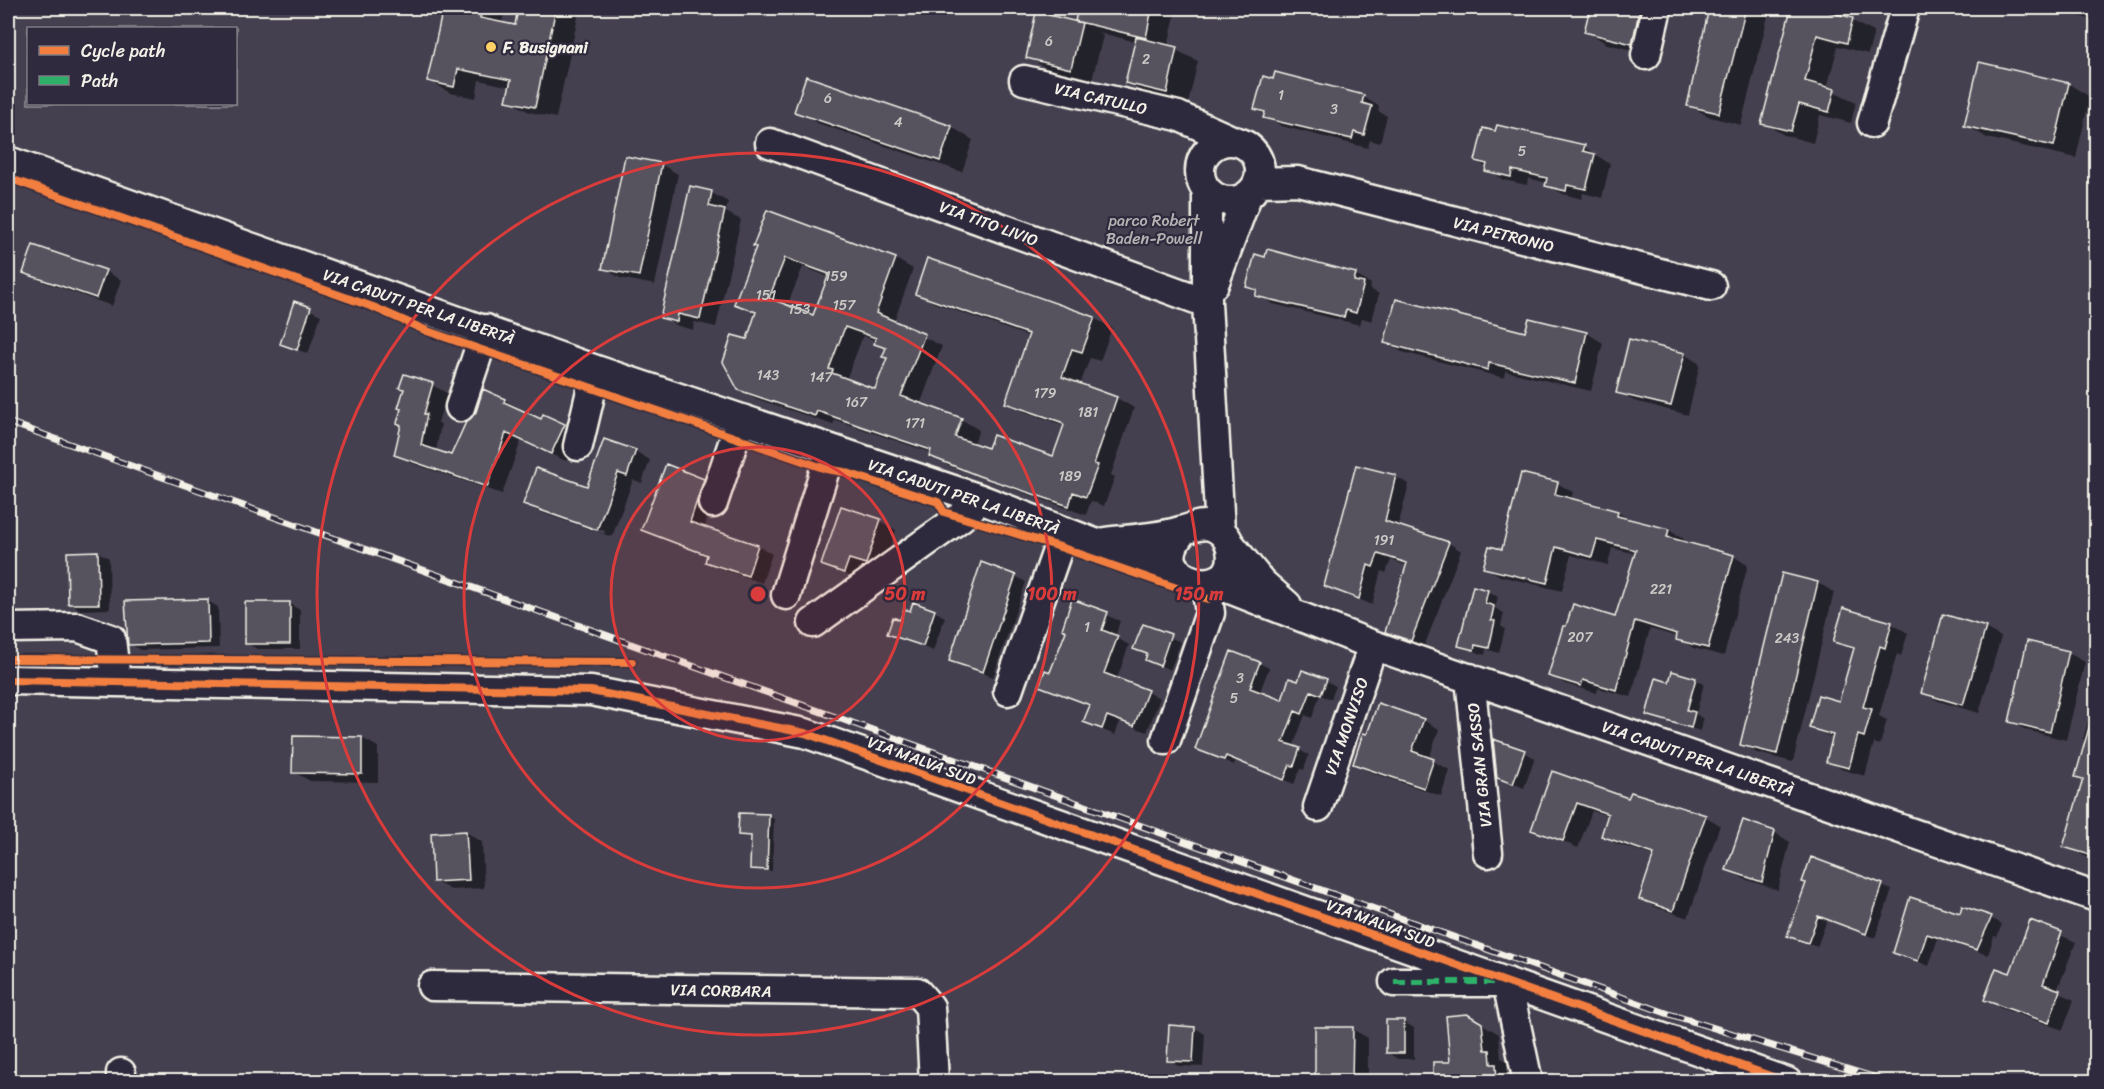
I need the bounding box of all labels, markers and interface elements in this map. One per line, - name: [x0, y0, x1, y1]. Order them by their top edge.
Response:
- legend: [27, 27, 237, 105]
- house number: 6: [1045, 29, 1053, 54]
- place label: F. Busignani: [502, 33, 589, 62]
- text: Cycle path: [81, 35, 165, 67]
- marker: F. Busignani: [484, 40, 498, 54]
- house number: 2: [1142, 47, 1150, 72]
- text: Path: [81, 65, 118, 97]
- street label: VIA CATULLO: [1052, 74, 1150, 123]
- house number: 1: [1278, 83, 1284, 108]
- house number: 6: [824, 86, 832, 111]
- house number: 3: [1330, 97, 1338, 122]
- house number: 4: [894, 110, 903, 135]
- house number: 5: [1518, 139, 1527, 164]
- street label: VIA TITO LIVIO: [935, 192, 1042, 255]
- park label: parco Robert Baden-Powell: [1106, 206, 1203, 253]
- street label: VIA PETRONIO: [1450, 208, 1557, 261]
- street label: VIA CADUTI PER LA LIBERTÀ: [319, 260, 519, 353]
- house number: 159: [824, 264, 848, 289]
- house number: 151: [756, 283, 776, 308]
- house number: 157: [833, 293, 856, 318]
- house number: 153: [788, 297, 810, 322]
- house number: 143: [757, 363, 780, 388]
- house number: 147: [810, 365, 833, 390]
- house number: 179: [1034, 381, 1057, 406]
- house number: 167: [845, 390, 868, 415]
- house number: 181: [1078, 400, 1098, 425]
- house number: 171: [905, 411, 925, 436]
- street label: VIA CADUTI PER LA LIBERTÀ: [864, 450, 1064, 543]
- house number: 189: [1058, 464, 1082, 489]
- house number: 191: [1374, 528, 1394, 553]
- house number: 221: [1650, 577, 1672, 602]
- text: 50 m: [885, 578, 926, 610]
- text: 100 m: [1028, 578, 1077, 610]
- text: 150 m: [1175, 578, 1223, 610]
- centre of rings: [748, 584, 768, 604]
- house number: 1: [1084, 615, 1090, 640]
- house number: 207: [1568, 625, 1593, 650]
- house number: 243: [1775, 626, 1800, 651]
- house number: 3: [1236, 666, 1244, 691]
- street label: VIA MONVISO: [1316, 673, 1377, 779]
- house number: 5: [1230, 686, 1239, 711]
- street label: VIA GRAN SASSO: [1459, 701, 1500, 829]
- street label: VIA CADUTI PER LA LIBERTÀ: [1598, 712, 1798, 805]
- street label: VIA MALVA SUD: [863, 727, 981, 794]
- street label: VIA MALVA SUD: [1322, 890, 1440, 957]
- street label: VIA CORBARA: [670, 975, 772, 1006]

